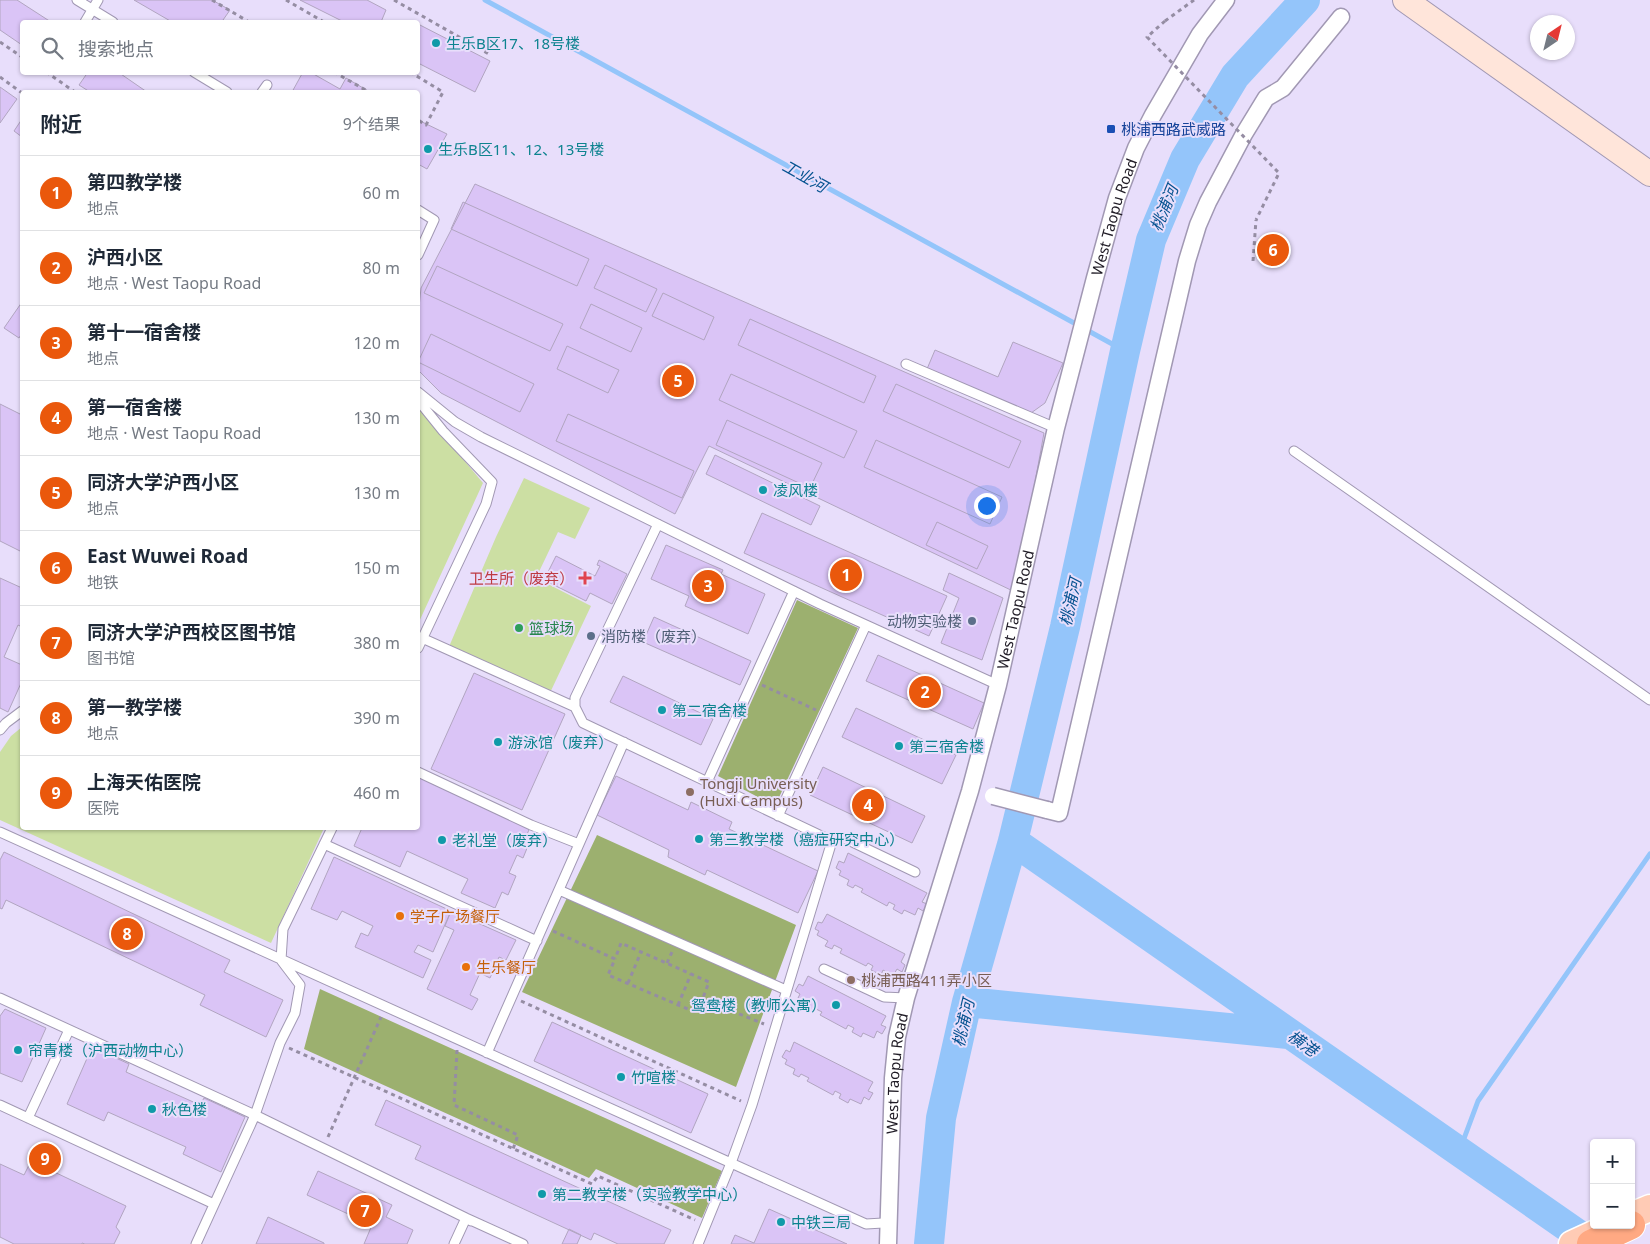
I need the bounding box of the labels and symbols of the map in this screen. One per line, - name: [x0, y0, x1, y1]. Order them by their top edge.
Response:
- north arrow: [1530, 15, 1575, 60]
- place label: 生乐B区17、18号楼: [446, 33, 580, 53]
- marker: 生乐B区17、18号楼: [430, 37, 442, 49]
- place label: 桃浦西路武威路: [1121, 119, 1226, 139]
- marker: 桃浦西路武威路: [1105, 123, 1117, 135]
- place label: 生乐B区11、12、13号楼: [438, 139, 604, 159]
- marker: 生乐B区11、12、13号楼: [422, 143, 434, 155]
- water label: 工业河: [779, 155, 834, 199]
- street label: West Taopu Road: [1086, 155, 1141, 278]
- water label: 桃浦河: [1145, 179, 1184, 234]
- pin: 6: [1257, 231, 1289, 269]
- pin: 5: [662, 362, 694, 400]
- place label: 凌风楼: [773, 480, 818, 500]
- marker: 凌风楼: [757, 484, 769, 496]
- your location: [974, 493, 1000, 519]
- street label: West Taopu Road: [992, 548, 1038, 671]
- pin: 1: [830, 556, 862, 594]
- pin: 3: [692, 567, 724, 605]
- place label: 卫生所（废弃）: [469, 568, 574, 588]
- marker: 卫生所（废弃）: [578, 571, 592, 585]
- water label: 桃浦河: [1054, 573, 1087, 628]
- place label: 动物实验楼: [887, 611, 962, 631]
- marker: 动物实验楼: [966, 615, 978, 627]
- place label: 篮球场: [529, 618, 574, 638]
- marker: 篮球场: [513, 622, 525, 634]
- place label: 消防楼（废弃）: [601, 626, 706, 646]
- marker: 消防楼（废弃）: [585, 630, 597, 642]
- pin: 2: [909, 673, 941, 711]
- place label: 第二宿舍楼: [672, 700, 747, 720]
- marker: 第二宿舍楼: [656, 704, 668, 716]
- place label: 游泳馆（废弃）: [508, 732, 613, 752]
- marker: 游泳馆（废弃）: [492, 736, 504, 748]
- place label: 第三宿舍楼: [909, 736, 984, 756]
- marker: 第三宿舍楼: [893, 740, 905, 752]
- place label: Tongji University (Huxi Campus): [700, 773, 817, 810]
- marker: Tongji University (Huxi Campus): [684, 786, 696, 798]
- pin: 4: [852, 786, 884, 824]
- place label: 第三教学楼（癌症研究中心）: [709, 829, 904, 849]
- place label: 老礼堂（废弃）: [452, 830, 557, 850]
- marker: 第三教学楼（癌症研究中心）: [693, 833, 705, 845]
- marker: 老礼堂（废弃）: [436, 834, 448, 846]
- place label: 学子广场餐厅: [410, 906, 500, 926]
- marker: 学子广场餐厅: [394, 910, 406, 922]
- pin: 8: [111, 915, 143, 953]
- place label: 生乐餐厅: [476, 957, 536, 977]
- marker: 生乐餐厅: [460, 961, 472, 973]
- place label: 桃浦西路411弄小区: [861, 970, 992, 990]
- marker: 桃浦西路411弄小区: [845, 974, 857, 986]
- water label: 桃浦河: [947, 994, 980, 1049]
- place label: 鸳鸯楼（教师公寓）: [691, 995, 826, 1015]
- marker: 鸳鸯楼（教师公寓）: [830, 999, 842, 1011]
- street label: West Taopu Road: [881, 1011, 912, 1134]
- water label: 横港: [1284, 1025, 1324, 1062]
- place label: 帘青楼（沪西动物中心）: [28, 1040, 193, 1060]
- marker: 帘青楼（沪西动物中心）: [12, 1044, 24, 1056]
- place label: 竹喧楼: [631, 1067, 676, 1087]
- marker: 竹喧楼: [615, 1071, 627, 1083]
- place label: 秋色楼: [162, 1099, 207, 1119]
- marker: 秋色楼: [146, 1103, 158, 1115]
- pin: 9: [29, 1140, 61, 1178]
- place label: 第二教学楼（实验教学中心）: [552, 1184, 747, 1204]
- marker: 第二教学楼（实验教学中心）: [536, 1188, 548, 1200]
- pin: 7: [349, 1192, 381, 1230]
- place label: 中铁三局: [791, 1212, 851, 1232]
- marker: 中铁三局: [775, 1216, 787, 1228]

